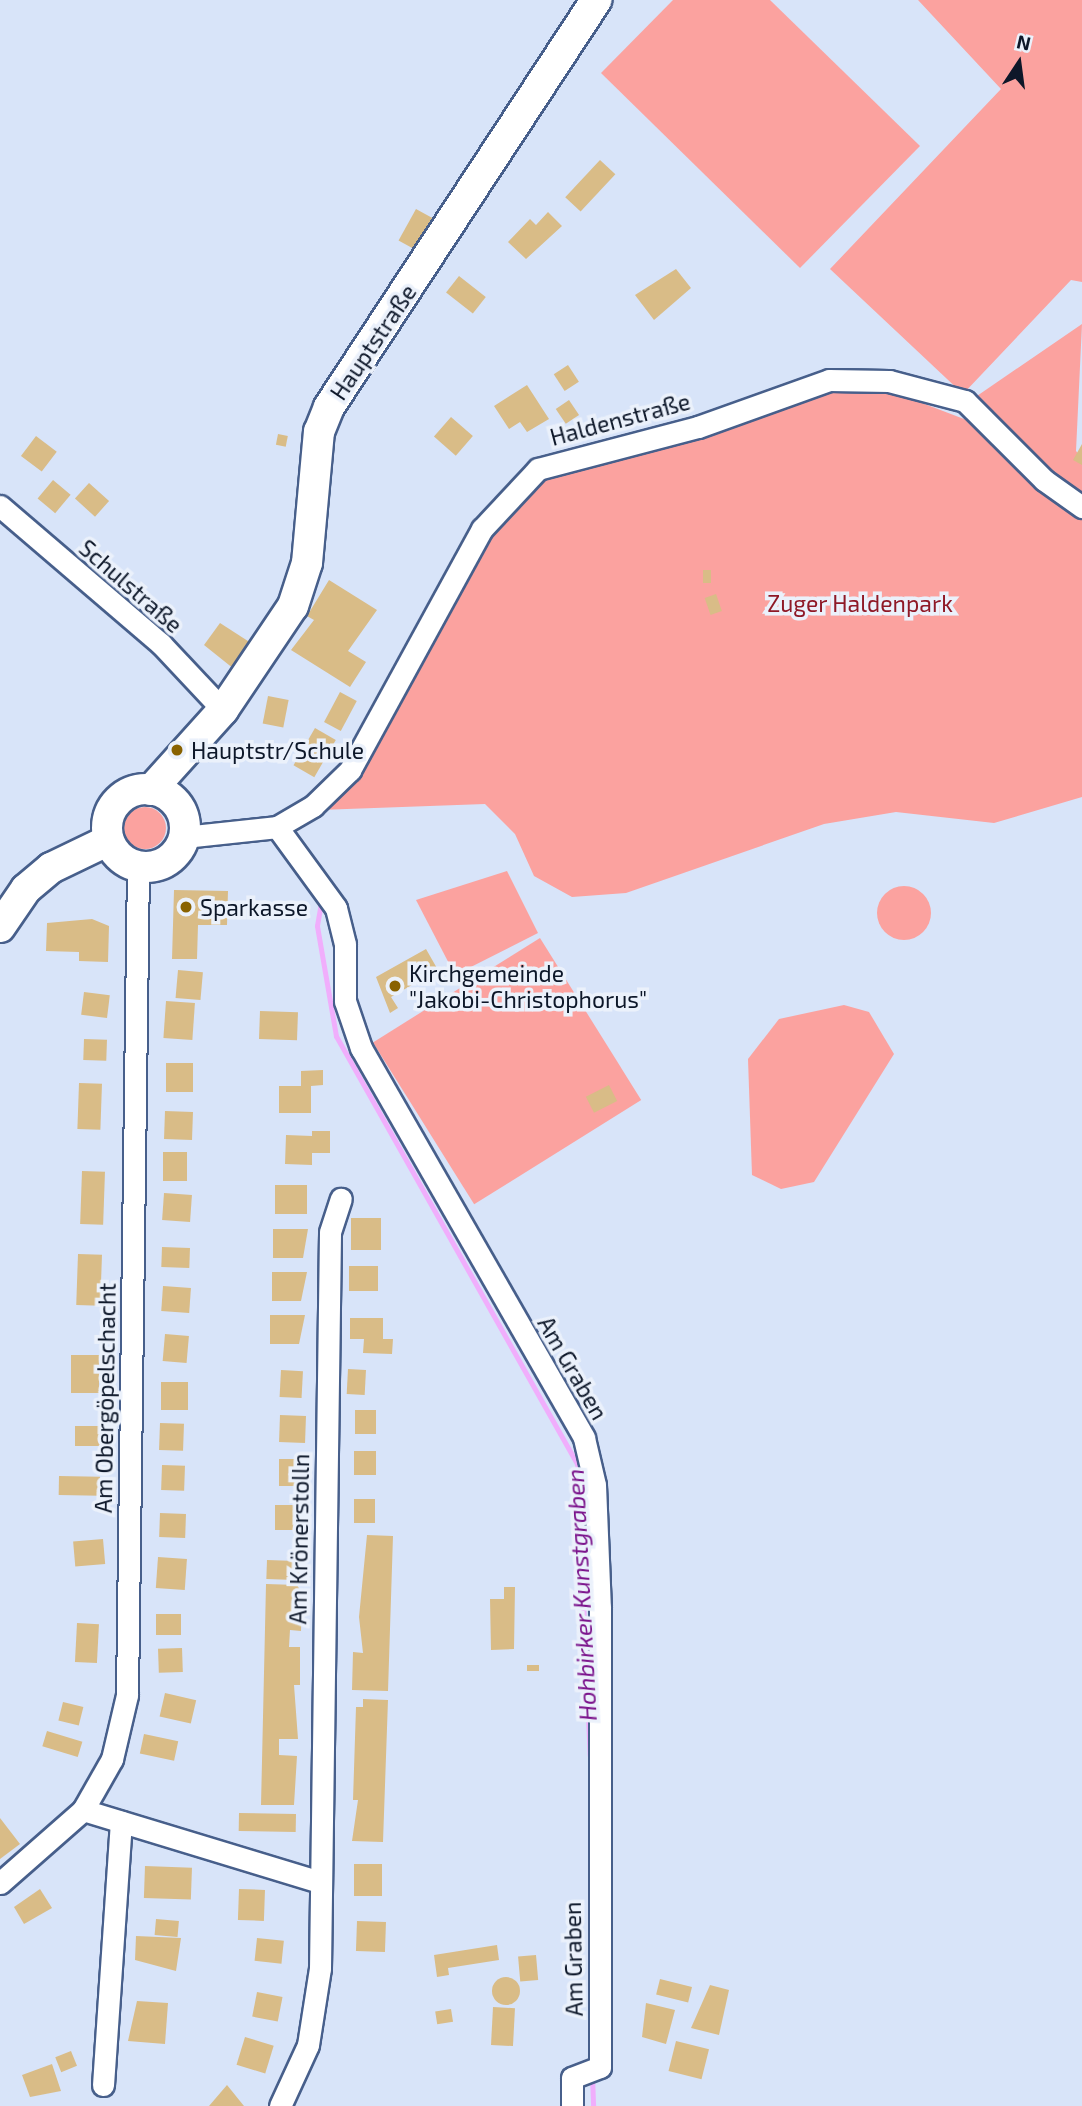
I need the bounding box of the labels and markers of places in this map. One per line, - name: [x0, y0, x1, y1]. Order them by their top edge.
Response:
- place label: Hauptstr/Schule: [191, 736, 364, 764]
- marker: Hauptstr/Schule: [169, 742, 185, 758]
- place label: Sparkasse: [200, 893, 308, 921]
- marker: Sparkasse: [178, 899, 194, 915]
- place label: Kirchgemeinde "Jakobi-Christophorus": [409, 959, 647, 1013]
- marker: Kirchgemeinde "Jakobi-Christophorus": [387, 978, 403, 994]

